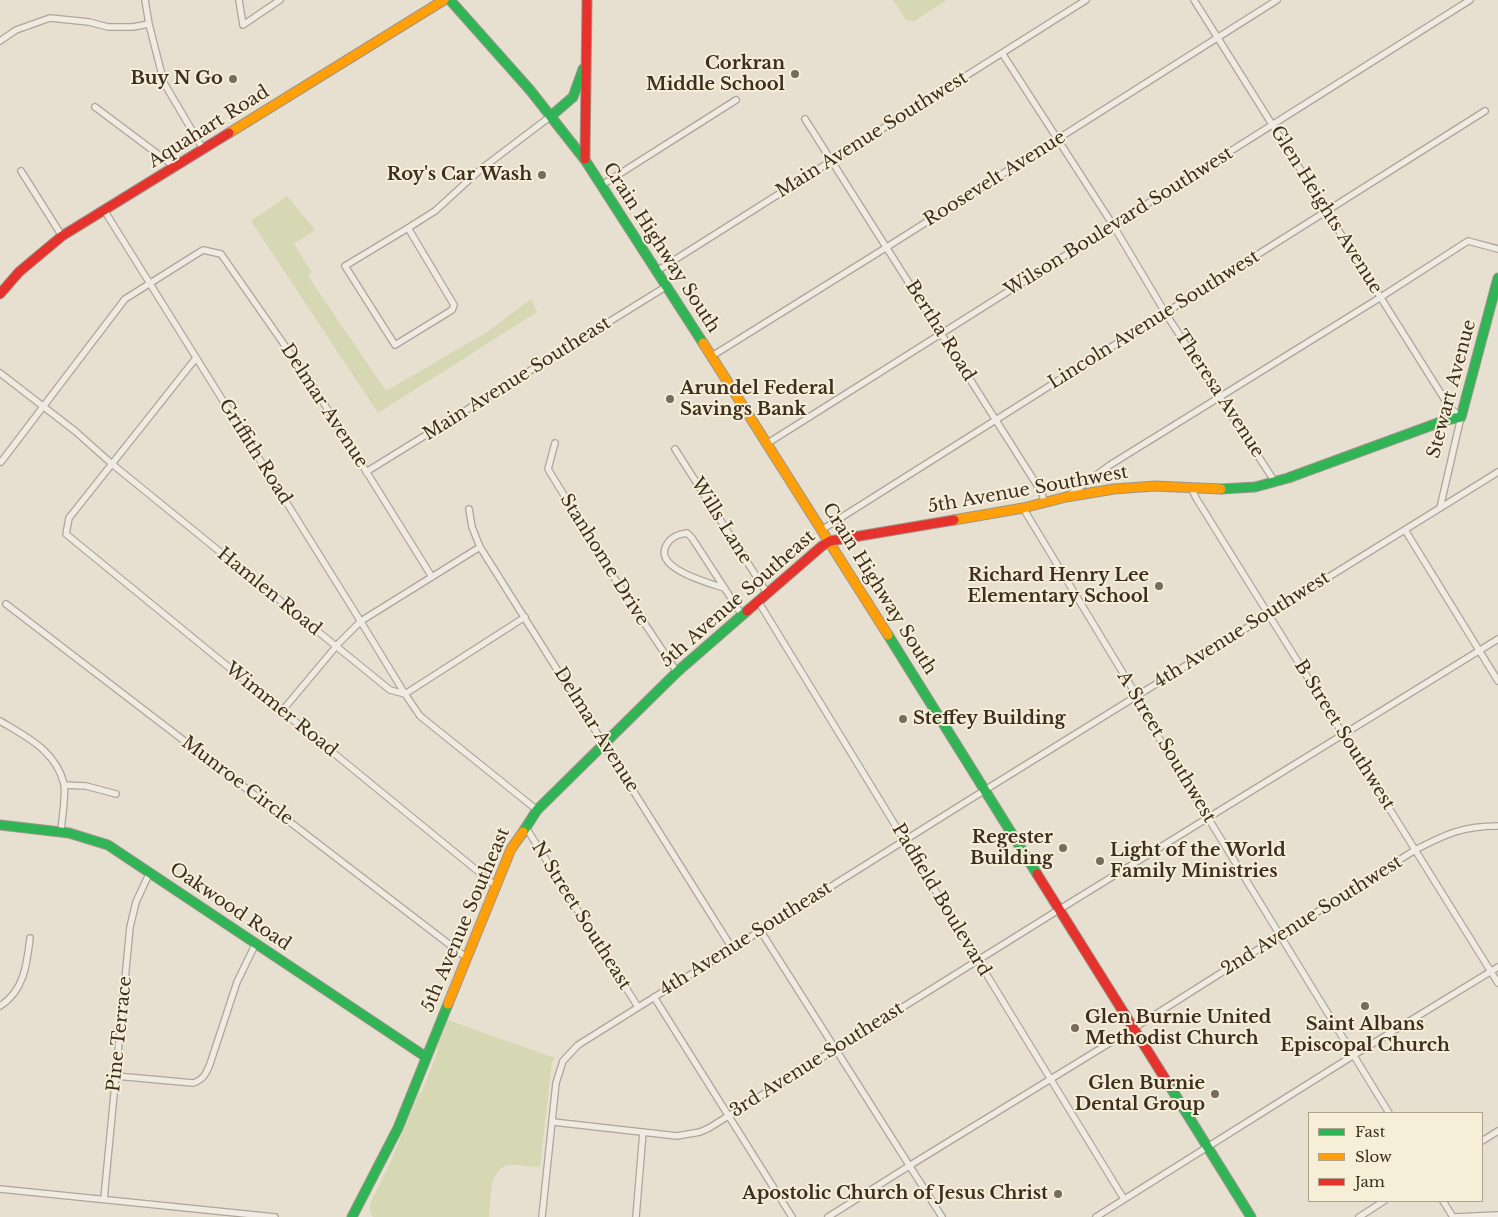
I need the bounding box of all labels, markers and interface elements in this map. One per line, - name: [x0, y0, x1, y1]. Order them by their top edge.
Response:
- place label: Corkran Middle School: [646, 53, 785, 96]
- street label: Main Avenue Southwest: [772, 67, 972, 203]
- place label: Buy N Go: [130, 68, 223, 90]
- marker: Corkran Middle School: [789, 68, 801, 80]
- marker: Buy N Go: [227, 73, 239, 85]
- street label: Aquahart Road: [145, 81, 273, 173]
- street label: Glen Heights Avenue: [1265, 122, 1387, 298]
- street label: Roosevelt Avenue: [920, 127, 1070, 231]
- street label: Wilson Boulevard Southwest: [1001, 143, 1237, 301]
- street label: Crain Highway South: [598, 159, 724, 337]
- place label: Roy's Car Wash: [387, 164, 532, 186]
- marker: Roy's Car Wash: [536, 169, 548, 181]
- street label: Lincoln Avenue Southwest: [1044, 246, 1264, 394]
- street label: Bertha Road: [900, 277, 980, 385]
- street label: Main Avenue Southeast: [419, 312, 615, 446]
- street label: Stewart Avenue: [1423, 317, 1481, 461]
- street label: Theresa Avenue: [1170, 326, 1268, 462]
- street label: Delmar Avenue: [276, 340, 372, 472]
- place label: Arundel Federal Savings Bank: [680, 378, 835, 420]
- marker: Arundel Federal Savings Bank: [664, 393, 676, 405]
- street label: Griffith Road: [214, 395, 296, 509]
- street label: 5th Avenue Southwest: [926, 462, 1130, 518]
- street label: Wills Lane: [686, 474, 756, 568]
- street label: Stanhome Drive: [555, 490, 653, 630]
- street label: Crain Highway South: [817, 499, 941, 679]
- street label: 5th Avenue Southeast: [656, 526, 820, 672]
- street label: Hamlen Road: [213, 543, 325, 641]
- place label: Richard Henry Lee Elementary School: [967, 565, 1149, 608]
- street label: 4th Avenue Southwest: [1150, 567, 1334, 693]
- marker: Richard Henry Lee Elementary School: [1153, 580, 1165, 592]
- street label: B Street Southwest: [1289, 656, 1399, 814]
- street label: Wimmer Road: [221, 658, 341, 762]
- street label: Delmar Avenue: [549, 663, 643, 797]
- street label: A Street Southwest: [1112, 667, 1220, 827]
- place label: Steffey Building: [913, 708, 1066, 730]
- marker: Steffey Building: [897, 713, 909, 725]
- street label: Munroe Circle: [177, 732, 297, 830]
- street label: Padfield Boulevard: [887, 820, 995, 980]
- street label: 5th Avenue Southeast: [417, 825, 515, 1015]
- place label: Regester Building: [970, 827, 1053, 870]
- street label: N Street Southeast: [527, 838, 635, 994]
- place label: Light of the World Family Ministries: [1110, 840, 1286, 882]
- marker: Regester Building: [1057, 842, 1069, 854]
- street label: 2nd Avenue Southwest: [1218, 851, 1406, 981]
- marker: Light of the World Family Ministries: [1094, 855, 1106, 867]
- street label: Oakwood Road: [165, 858, 295, 956]
- street label: 4th Avenue Southeast: [656, 877, 836, 1001]
- street label: Pine Terrace: [103, 975, 137, 1093]
- street label: 3rd Avenue Southeast: [726, 998, 908, 1122]
- marker: Saint Albans Episcopal Church: [1359, 1000, 1371, 1012]
- place label: Glen Burnie United Methodist Church: [1085, 1007, 1271, 1050]
- place label: Saint Albans Episcopal Church: [1280, 1014, 1450, 1056]
- marker: Glen Burnie United Methodist Church: [1069, 1022, 1081, 1034]
- place label: Glen Burnie Dental Group: [1075, 1073, 1205, 1116]
- marker: Glen Burnie Dental Group: [1209, 1088, 1221, 1100]
- legend: [1308, 1112, 1483, 1202]
- text: Fast: [1355, 1122, 1385, 1141]
- text: Slow: [1355, 1147, 1392, 1166]
- text: Jam: [1355, 1172, 1385, 1191]
- place label: Apostolic Church of Jesus Christ: [742, 1183, 1048, 1205]
- marker: Apostolic Church of Jesus Christ: [1052, 1188, 1064, 1200]

